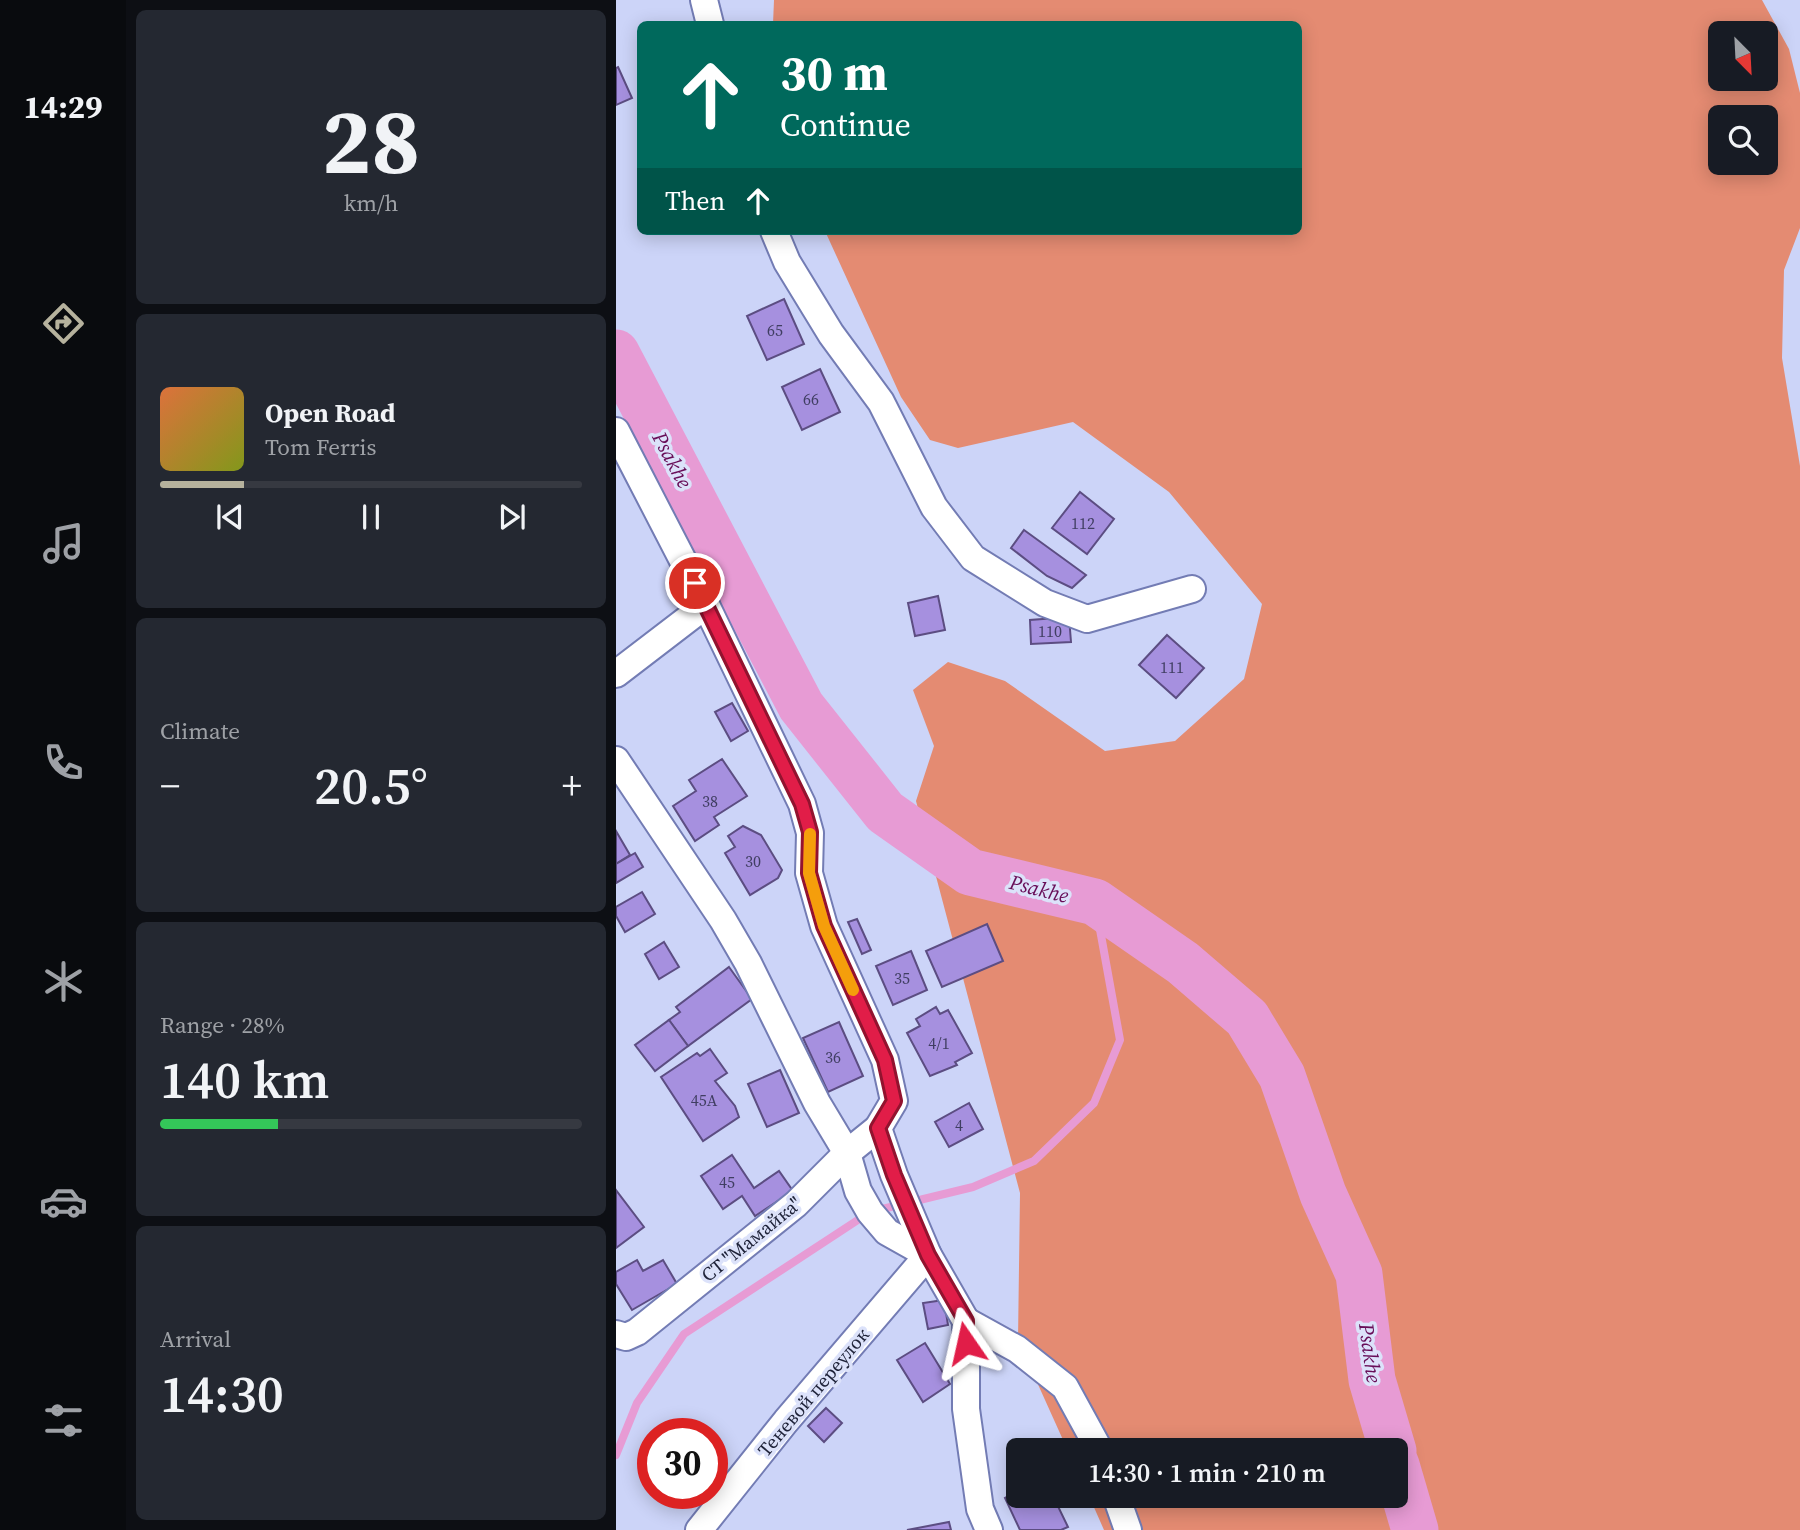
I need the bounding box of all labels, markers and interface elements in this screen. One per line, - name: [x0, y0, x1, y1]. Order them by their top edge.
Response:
- north arrow: [1708, 21, 1778, 91]
- map controls: [1708, 21, 1778, 175]
- text: 30 m: [780, 39, 888, 106]
- icon: ahead: [665, 49, 756, 140]
- text: 28: [322, 79, 420, 203]
- text: 14:29: [24, 85, 102, 129]
- text: Continue: [780, 103, 911, 147]
- button: search: [1708, 105, 1778, 175]
- icon: ahead: [739, 182, 777, 220]
- text: Then: [665, 183, 725, 219]
- text: km/h: [344, 187, 398, 219]
- icon: directions: [39, 299, 88, 348]
- house number: 65: [767, 319, 783, 341]
- house number: 66: [803, 388, 819, 410]
- text: Open Road: [265, 395, 396, 431]
- water label: Psakhe: [645, 426, 700, 493]
- text: Tom Ferris: [265, 431, 376, 463]
- icon: previous: [211, 498, 249, 536]
- icon: pause: [352, 498, 390, 536]
- icon: next: [493, 498, 531, 536]
- house number: 112: [1071, 512, 1095, 534]
- icon: music: [39, 519, 88, 568]
- pin: [665, 553, 725, 613]
- icon: arrive: [676, 564, 714, 602]
- house number: 110: [1038, 620, 1062, 642]
- house number: 111: [1160, 656, 1184, 678]
- text: Climate: [160, 715, 240, 747]
- icon: phone: [39, 738, 88, 787]
- text: 20.5°: [314, 750, 428, 821]
- text: −: [160, 760, 180, 812]
- text: +: [562, 760, 582, 812]
- house number: 38: [702, 790, 718, 812]
- house number: 30: [745, 850, 761, 872]
- water label: Psakhe: [1006, 867, 1072, 910]
- icon: climate: [39, 957, 88, 1006]
- house number: 35: [894, 967, 910, 989]
- text: Range · 28%: [160, 1009, 285, 1041]
- house number: 4/1: [928, 1032, 950, 1054]
- text: 140 km: [160, 1044, 329, 1115]
- house number: 36: [825, 1046, 841, 1068]
- house number: 45А: [691, 1089, 718, 1111]
- house number: 4: [955, 1114, 963, 1136]
- house number: 45: [719, 1171, 735, 1193]
- icon: car: [39, 1177, 88, 1226]
- street label: СТ "Мамайка": [695, 1190, 807, 1288]
- position arrow: [929, 1306, 1003, 1380]
- water label: Psakhe: [1352, 1320, 1389, 1385]
- street label: Теневой переулок: [751, 1322, 875, 1462]
- text: Arrival: [160, 1323, 231, 1355]
- text: 14:30: [160, 1358, 284, 1429]
- icon: filters: [39, 1396, 88, 1445]
- speed limit sign: 30: [637, 1418, 728, 1509]
- text: 14:30 · 1 min · 210 m: [1088, 1455, 1326, 1491]

